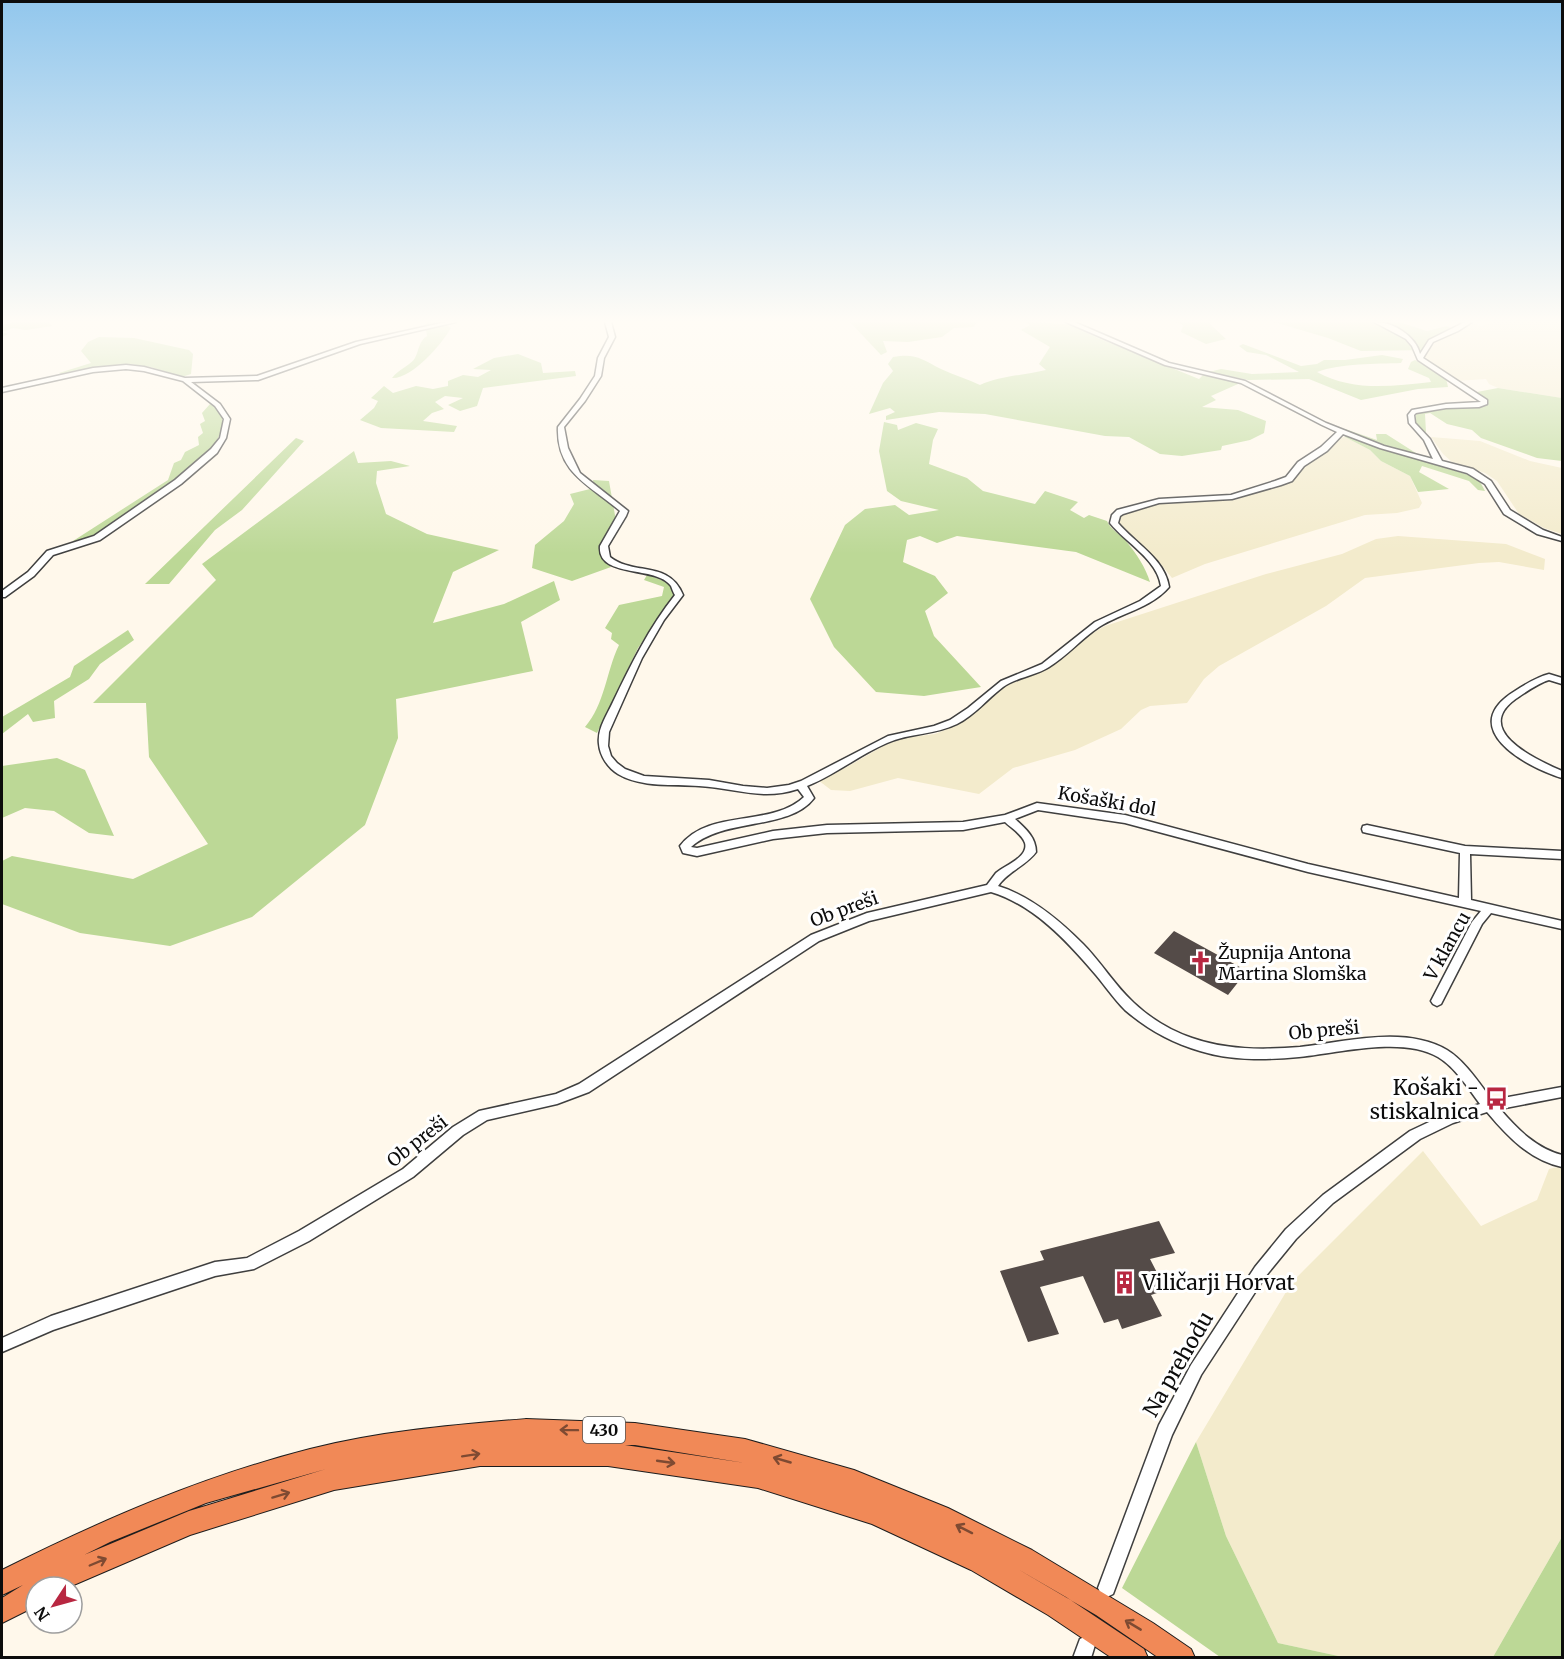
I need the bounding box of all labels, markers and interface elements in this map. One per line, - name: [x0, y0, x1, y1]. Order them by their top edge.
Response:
- street label: Košaški dol: [1056, 781, 1158, 821]
- street label: Ob preši: [807, 886, 881, 932]
- street label: V klancu: [1418, 908, 1475, 985]
- place label: Župnija Antona Martina Slomška: [1218, 941, 1367, 985]
- church icon: Župnija Antona Martina Slomška: [1187, 949, 1213, 975]
- street label: Ob preši: [1288, 1015, 1360, 1045]
- place label: Košaki - stiskalnica: [1370, 1074, 1479, 1125]
- bus stop icon: Košaki - stiskalnica: [1484, 1086, 1510, 1112]
- street label: Ob preši: [382, 1110, 452, 1172]
- building icon: Viličarji Horvat: [1111, 1269, 1137, 1295]
- place label: Viličarji Horvat: [1141, 1269, 1295, 1296]
- street label: Na prehodu: [1137, 1307, 1219, 1421]
- road number: 430: [583, 1417, 625, 1443]
- one-way arrow: [559, 1424, 579, 1436]
- one-way arrow: [461, 1450, 481, 1461]
- one-way arrow: [773, 1454, 792, 1465]
- one-way arrow: [655, 1457, 675, 1468]
- one-way arrow: [271, 1488, 290, 1499]
- one-way arrow: [956, 1522, 974, 1534]
- one-way arrow: [88, 1556, 107, 1567]
- north arrow: [24, 1575, 84, 1635]
- text: N: [30, 1603, 54, 1625]
- one-way arrow: [1125, 1619, 1142, 1631]

